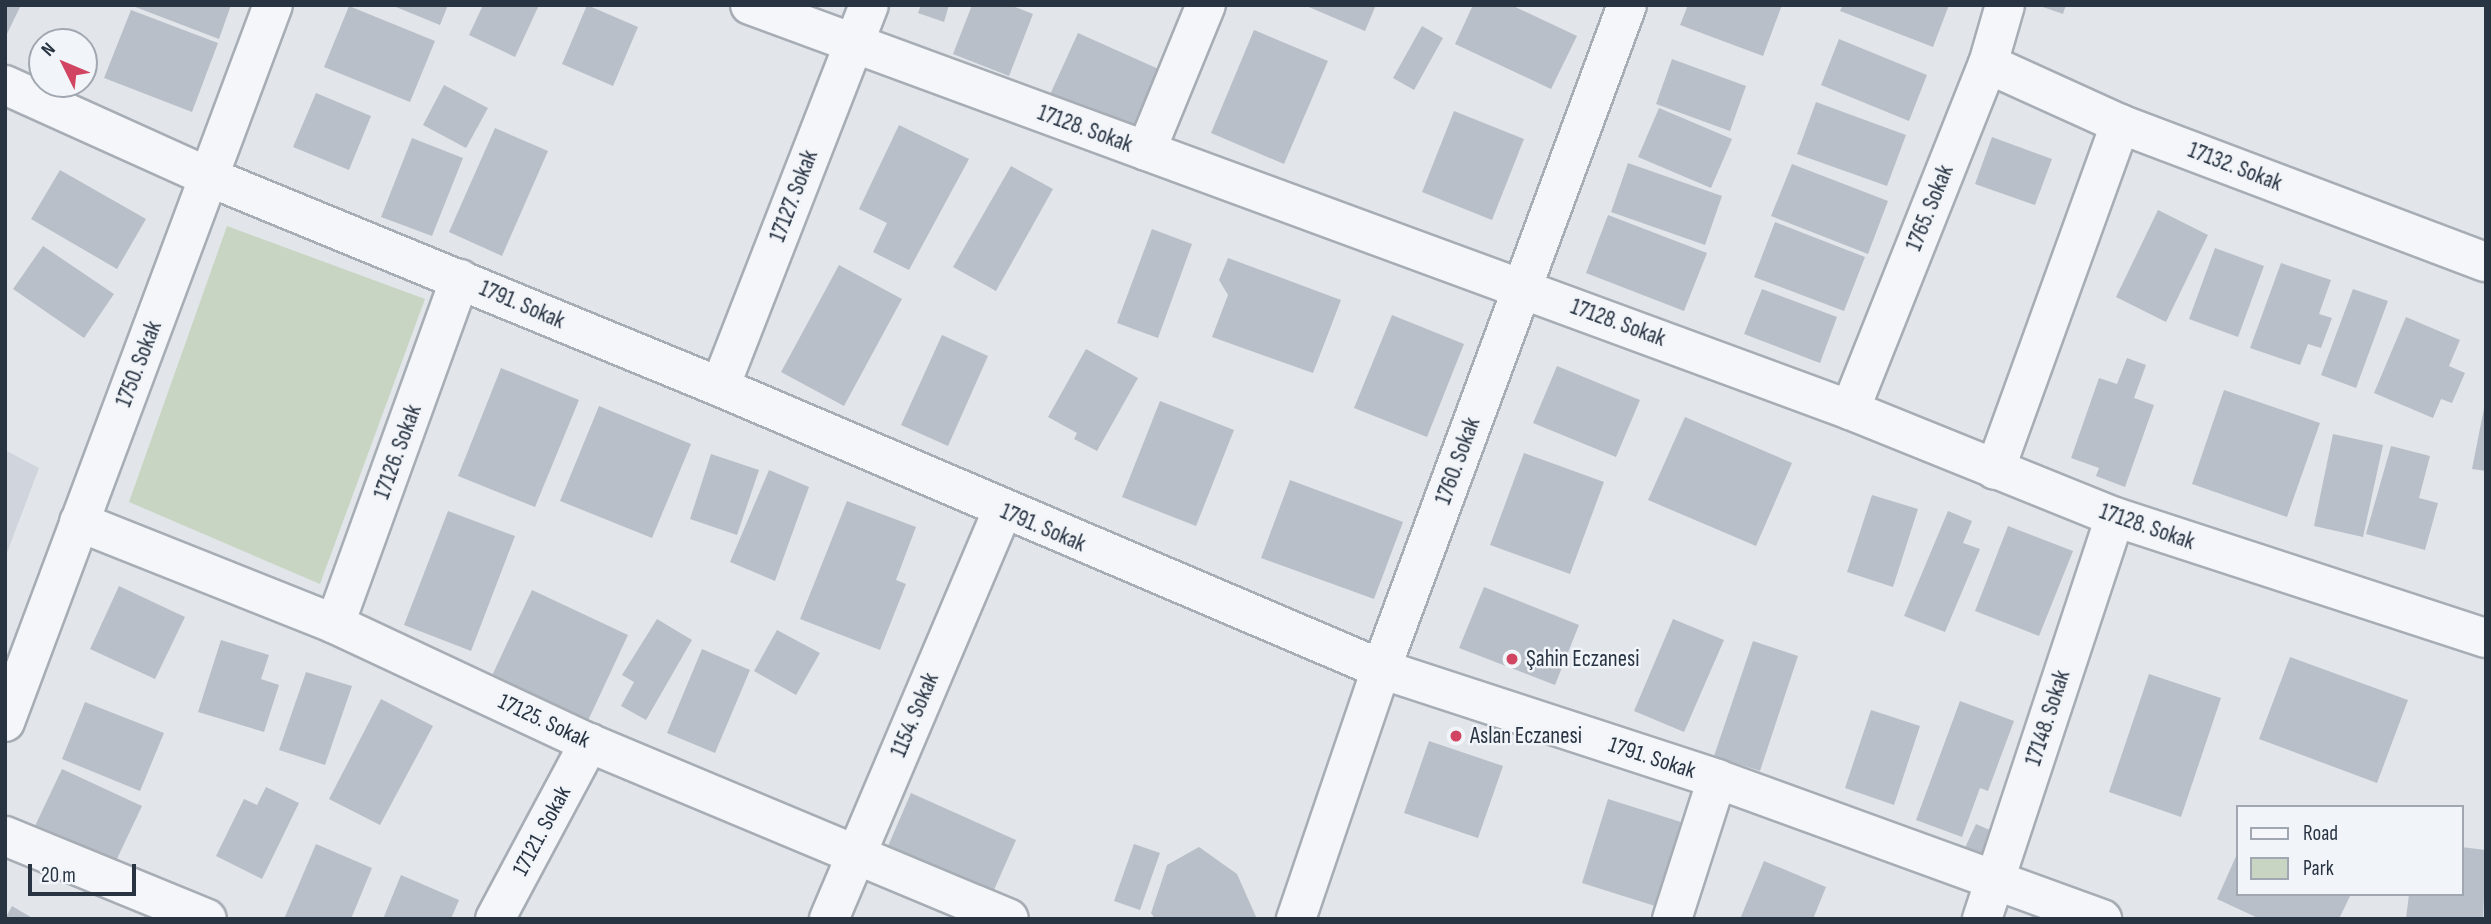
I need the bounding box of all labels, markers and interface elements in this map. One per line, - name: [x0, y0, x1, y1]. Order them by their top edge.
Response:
- north arrow: [28, 28, 98, 98]
- text: N: [37, 38, 61, 61]
- street label: 17128. Sokak: [1034, 99, 1136, 159]
- street label: 17132. Sokak: [2184, 137, 2286, 197]
- street label: 17127. Sokak: [764, 146, 824, 246]
- street label: 1765. Sokak: [1900, 161, 1960, 255]
- street label: 1791. Sokak: [475, 275, 569, 335]
- street label: 17128. Sokak: [1567, 293, 1669, 353]
- street label: 1750. Sokak: [110, 317, 168, 411]
- street label: 17126. Sokak: [368, 401, 428, 503]
- street label: 1760. Sokak: [1430, 414, 1486, 508]
- street label: 1791. Sokak: [996, 498, 1090, 558]
- street label: 17128. Sokak: [2096, 498, 2198, 556]
- place label: Şahin Eczanesi: [1526, 645, 1639, 673]
- marker: Şahin Eczanesi: [1504, 651, 1520, 667]
- street label: 17148. Sokak: [2020, 667, 2076, 769]
- street label: 1154. Sokak: [885, 669, 945, 761]
- street label: 17125. Sokak: [494, 688, 594, 754]
- place label: Aslan Eczanesi: [1470, 722, 1582, 750]
- marker: Aslan Eczanesi: [1448, 728, 1464, 744]
- street label: 1791. Sokak: [1605, 731, 1699, 785]
- street label: 17121. Sokak: [507, 781, 577, 881]
- legend: [2236, 805, 2463, 896]
- text: Road: [2303, 821, 2338, 846]
- scale bar: [32, 850, 140, 894]
- text: Park: [2303, 856, 2334, 881]
- text: 20 m: [41, 863, 76, 888]

